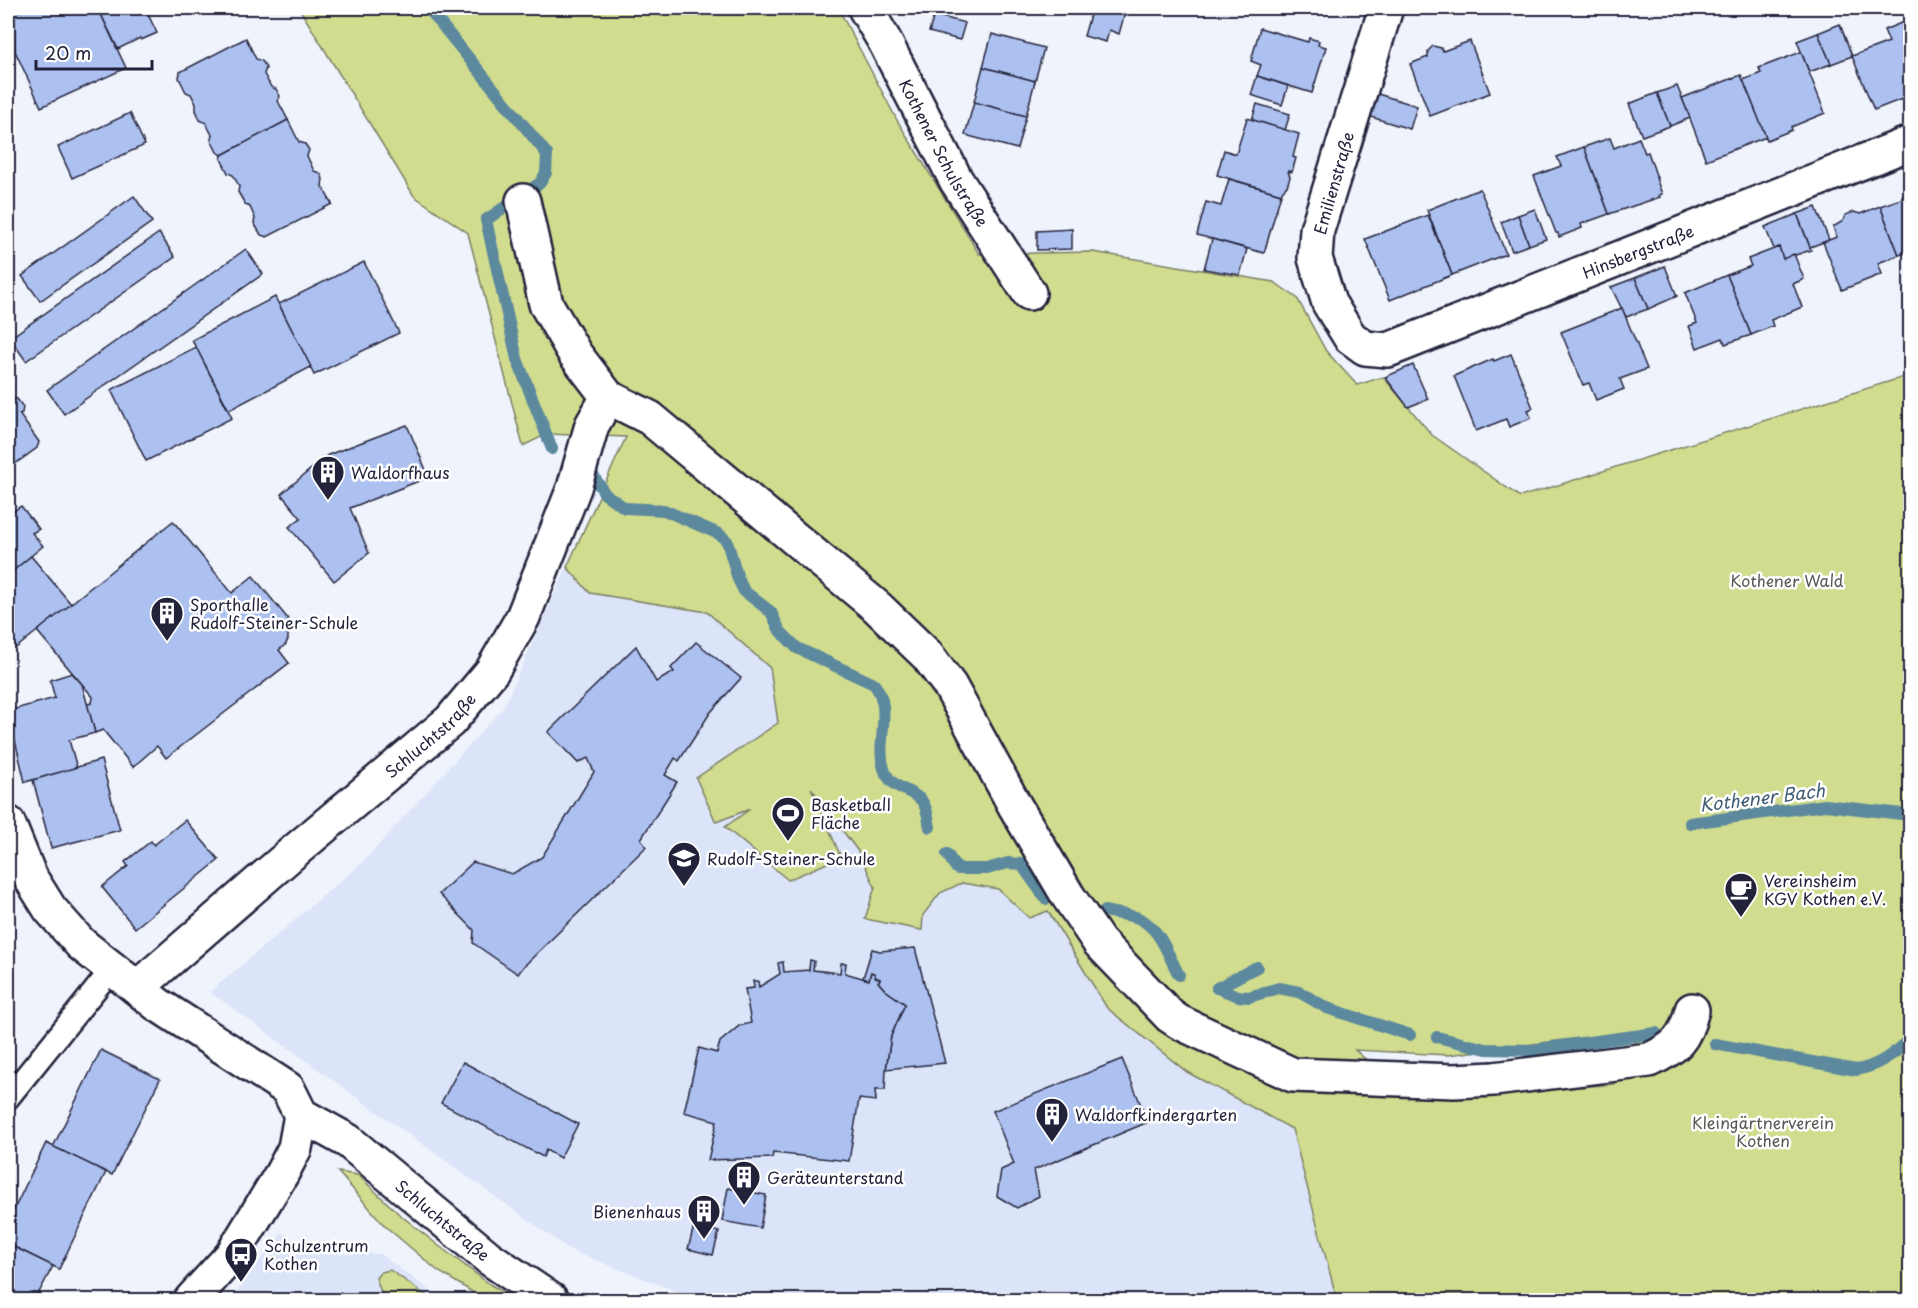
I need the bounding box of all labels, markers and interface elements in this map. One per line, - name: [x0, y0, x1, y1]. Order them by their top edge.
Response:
- scale bar: [36, 33, 152, 71]
- text: 20 m: [45, 39, 91, 66]
- street label: Kothener Schulstraße: [894, 74, 995, 231]
- street label: Emilienstraße: [1307, 129, 1359, 237]
- street label: Hinsbergstraße: [1579, 218, 1697, 284]
- building icon: Waldorfhaus: [310, 454, 346, 501]
- place label: Waldorfhaus: [351, 460, 449, 484]
- park label: Kothener Wald: [1730, 568, 1844, 592]
- place label: Sporthalle Rudolf-Steiner-Schule: [190, 592, 358, 634]
- building icon: Sporthalle Rudolf-Steiner-Schule: [149, 595, 185, 642]
- street label: Schluchtstraße: [379, 688, 481, 783]
- water label: Kothener Bach: [1698, 776, 1827, 818]
- place label: Basketball Fläche: [811, 792, 891, 834]
- sports icon: Basketball Fläche: [770, 795, 806, 842]
- school or university icon: Rudolf-Steiner-Schule: [666, 840, 702, 887]
- place label: Rudolf-Steiner-Schule: [707, 846, 875, 870]
- place label: Vereinsheim KGV Kothen e.V.: [1764, 868, 1886, 910]
- cafe icon: Vereinsheim KGV Kothen e.V.: [1723, 871, 1759, 918]
- building icon: Waldorfkindergarten: [1034, 1096, 1070, 1143]
- place label: Waldorfkindergarten: [1075, 1102, 1237, 1126]
- park label: Kleingärtnerverein Kothen: [1692, 1110, 1834, 1152]
- building icon: Geräteunterstand: [726, 1159, 762, 1206]
- place label: Geräteunterstand: [767, 1165, 904, 1189]
- street label: Schluchtstraße: [391, 1174, 495, 1266]
- building icon: Bienenhaus: [686, 1193, 722, 1240]
- place label: Bienenhaus: [593, 1199, 681, 1223]
- place label: Schulzentrum Kothen: [264, 1233, 369, 1275]
- bus stop icon: Schulzentrum Kothen: [223, 1236, 259, 1283]

